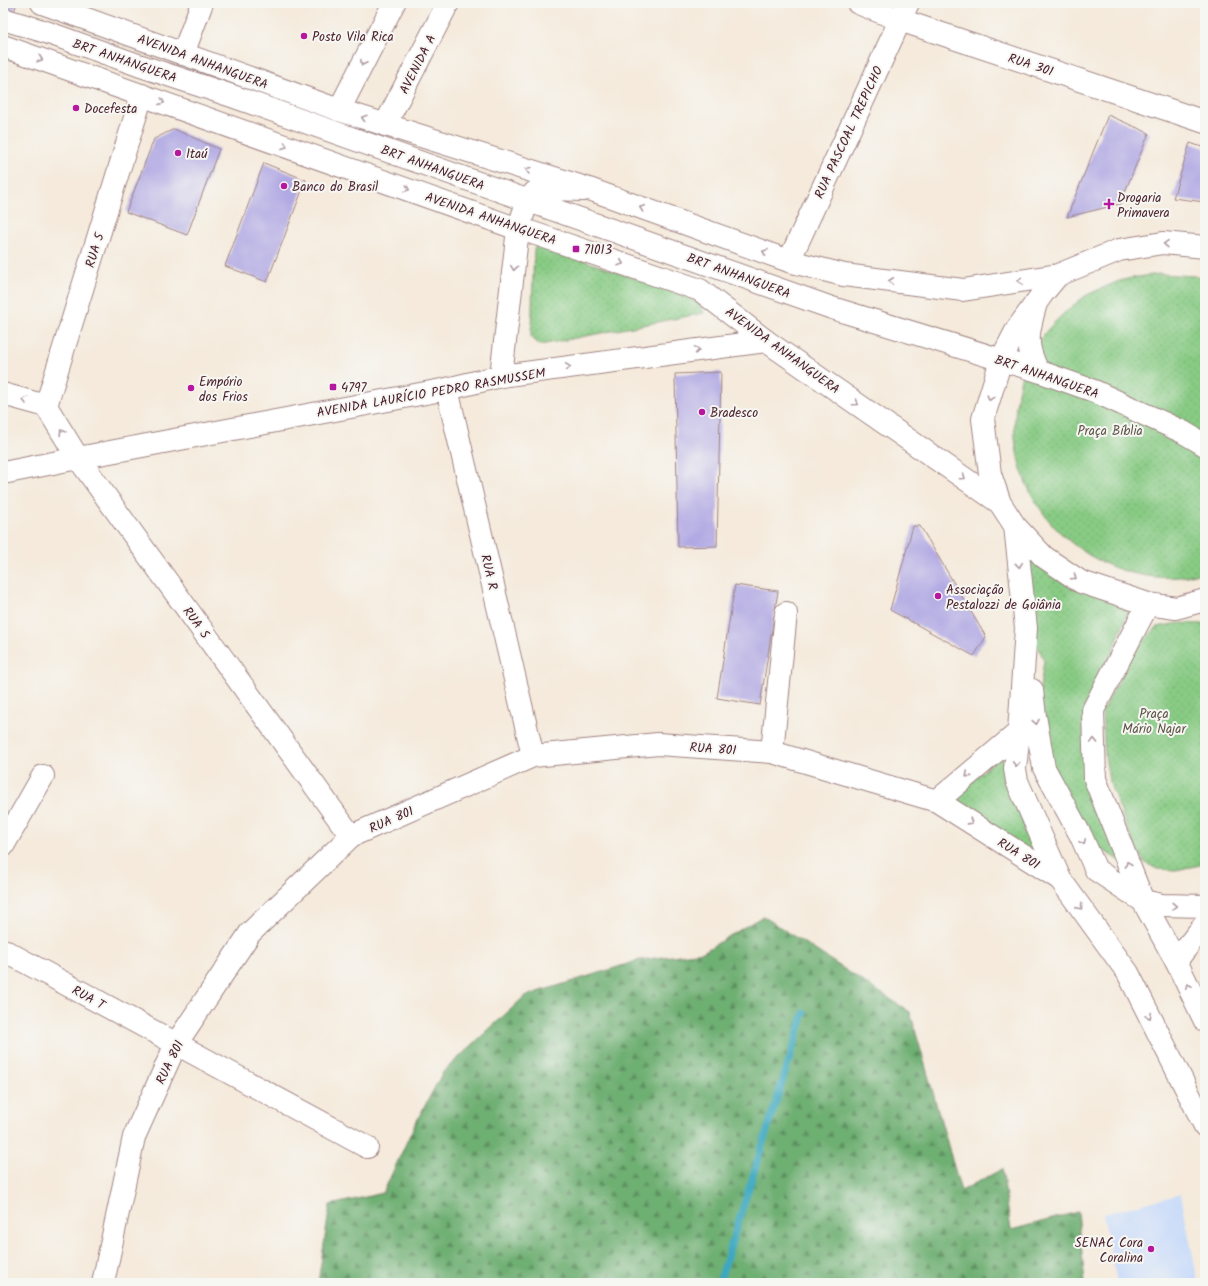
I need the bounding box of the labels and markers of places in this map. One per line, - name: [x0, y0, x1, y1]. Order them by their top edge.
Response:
- place label: Posto Vila Rica: [312, 27, 394, 48]
- marker: Posto Vila Rica: [299, 31, 309, 41]
- place label: Docefesta: [84, 99, 137, 120]
- marker: Docefesta: [71, 103, 81, 113]
- place label: Itaú: [186, 144, 208, 165]
- marker: Itaú: [173, 148, 183, 158]
- place label: Banco do Brasil: [292, 177, 378, 198]
- marker: Banco do Brasil: [279, 181, 289, 191]
- place label: Drogaria Primavera: [1117, 188, 1170, 224]
- marker: Drogaria Primavera: [1104, 199, 1114, 209]
- place label: 71013: [584, 240, 612, 261]
- marker: 71013: [571, 244, 581, 254]
- place label: Empório dos Frios: [199, 372, 248, 408]
- place label: 4797: [341, 378, 368, 399]
- marker: 4797: [328, 382, 338, 392]
- marker: Empório dos Frios: [186, 383, 196, 393]
- place label: Bradesco: [710, 403, 758, 424]
- marker: Bradesco: [697, 407, 707, 417]
- place label: Associação Pestalozzi de Goiânia: [946, 580, 1061, 616]
- marker: Associação Pestalozzi de Goiânia: [933, 591, 943, 601]
- place label: SENAC Cora Coralina: [1075, 1233, 1143, 1269]
- marker: SENAC Cora Coralina: [1146, 1244, 1156, 1254]

